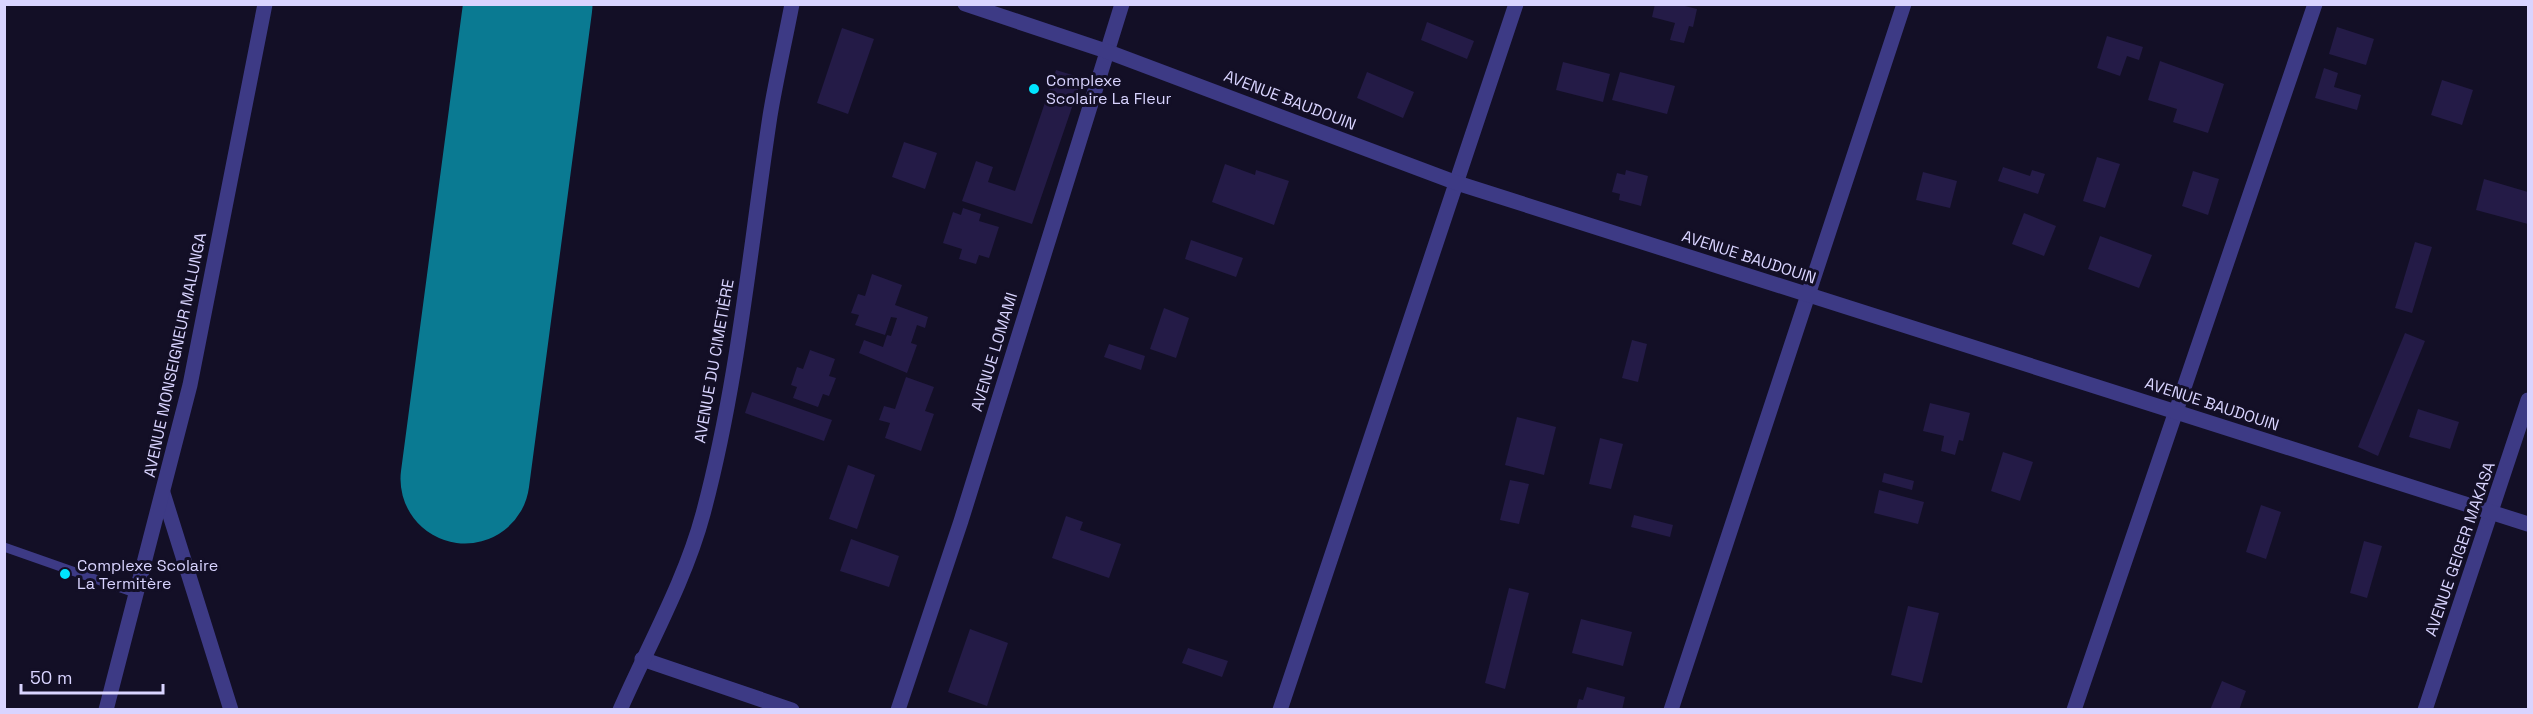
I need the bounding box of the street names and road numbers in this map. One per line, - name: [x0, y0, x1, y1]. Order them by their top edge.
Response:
- street label: AVENUE BAUDOUIN: [1221, 65, 1359, 135]
- street label: AVENUE BAUDOUIN: [1679, 225, 1819, 289]
- street label: AVENUE MONSEIGNEUR MALUNGA: [139, 231, 211, 479]
- street label: AVENUE DU CIMETIÈRE: [689, 277, 739, 445]
- street label: AVENUE LOMAMI: [966, 290, 1022, 414]
- street label: AVENUE BAUDOUIN: [2142, 372, 2282, 436]
- street label: AVENUE GEIGER MAKASA: [2420, 459, 2500, 639]

